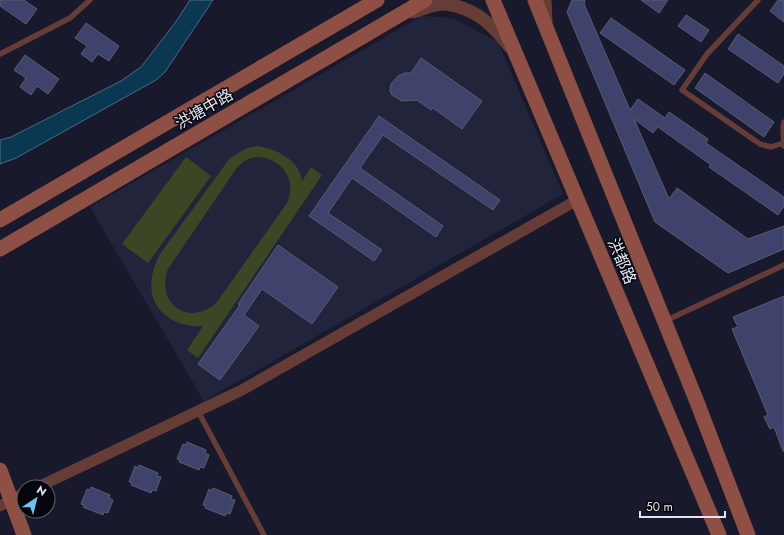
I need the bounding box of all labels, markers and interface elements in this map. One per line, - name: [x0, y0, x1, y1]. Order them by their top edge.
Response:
- street label: 洪塘中路: [171, 83, 237, 135]
- street label: 洪都路: [602, 234, 642, 288]
- north arrow: [16, 479, 56, 519]
- text: N: [34, 482, 50, 500]
- scale bar: [640, 493, 725, 519]
- text: 50 m: [646, 498, 673, 516]

